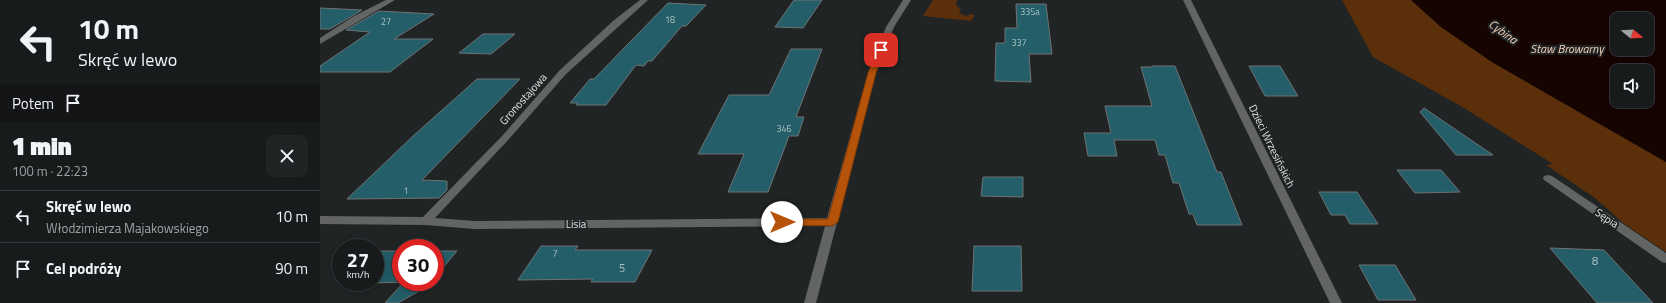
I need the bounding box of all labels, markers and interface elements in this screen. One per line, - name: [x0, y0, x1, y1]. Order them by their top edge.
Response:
- house number: 335a: [1020, 5, 1040, 18]
- text: 10 m: [78, 7, 139, 50]
- north arrow: [1610, 12, 1654, 56]
- map controls: [1610, 12, 1654, 108]
- house number: 18: [665, 13, 675, 26]
- house number: 27: [381, 15, 391, 28]
- water label: Cybina: [1485, 15, 1523, 49]
- icon: left: [12, 16, 64, 68]
- pin: [864, 33, 898, 67]
- house number: 337: [1011, 36, 1027, 49]
- icon: arrive: [870, 39, 892, 61]
- water label: Staw Browarny: [1530, 39, 1605, 58]
- text: Skręć w lewo: [78, 46, 177, 73]
- button: sound: [1610, 64, 1654, 108]
- street label: Gronostajowa: [495, 69, 551, 128]
- text: Potem: [12, 92, 54, 115]
- icon: arrive: [62, 92, 84, 114]
- street label: Dzieci Wrzesińskich: [1245, 102, 1299, 190]
- house number: 346: [776, 122, 792, 135]
- text: 1 min: [12, 128, 72, 164]
- button: close: [266, 135, 308, 177]
- text: 100 m · 22:23: [12, 161, 88, 181]
- house number: 1: [403, 184, 409, 197]
- text: Skręć w lewo: [46, 195, 131, 218]
- position arrow: [761, 201, 803, 243]
- street label: Sępia: [1592, 204, 1622, 232]
- text: 10 m: [275, 205, 308, 228]
- icon: left: [12, 206, 34, 228]
- street label: Lisia: [566, 216, 587, 232]
- text: Włodzimierza Majakowskiego: [46, 218, 209, 238]
- speed limit sign: 30: [392, 239, 444, 291]
- text: 27: [347, 244, 369, 275]
- house number: 7: [552, 247, 558, 260]
- house number: 8: [1592, 253, 1598, 269]
- text: Cel podróży: [46, 257, 121, 280]
- text: 90 m: [275, 257, 308, 280]
- icon: arrive: [12, 258, 34, 280]
- house number: 5: [619, 260, 625, 276]
- text: km/h: [347, 267, 369, 282]

